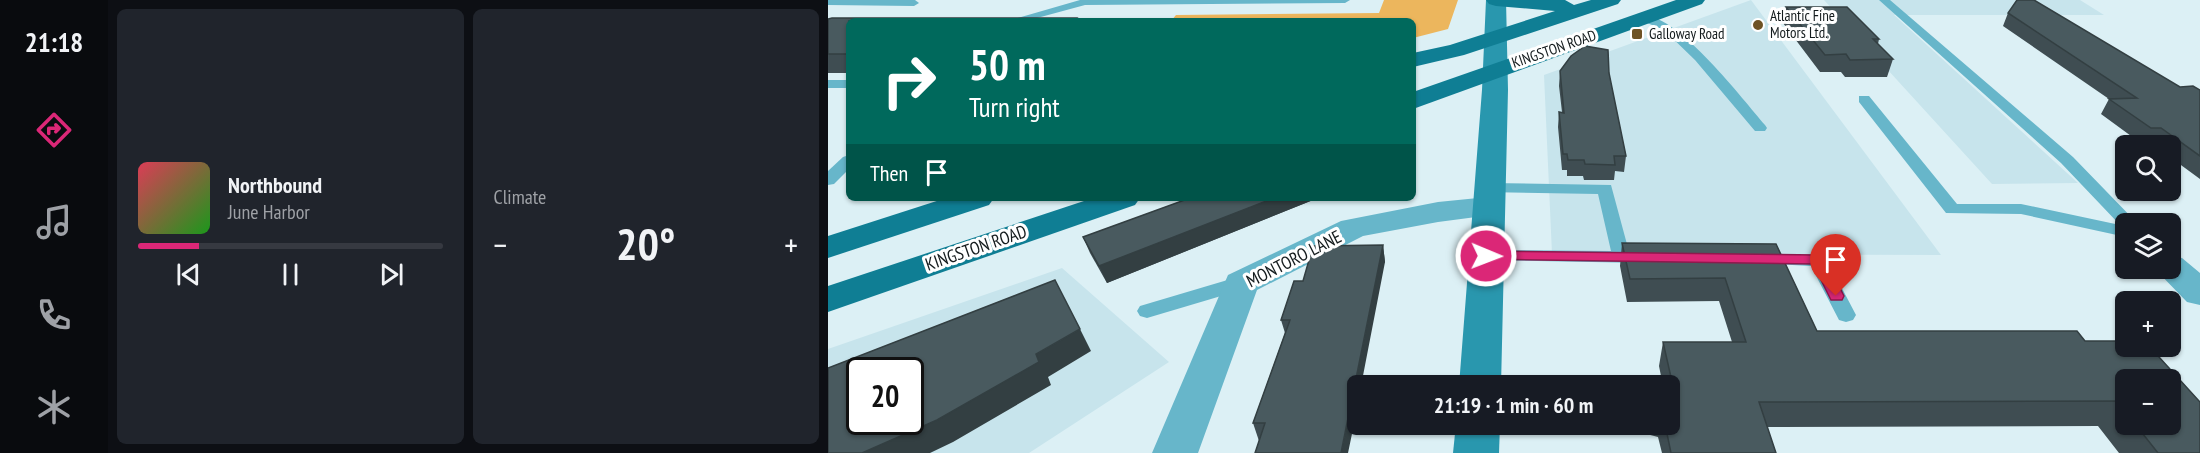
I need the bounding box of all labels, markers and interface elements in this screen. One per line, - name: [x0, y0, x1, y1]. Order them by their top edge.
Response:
- place label: Atlantic Fine Motors Ltd.: [1770, 6, 1835, 42]
- marker: Atlantic Fine Motors Ltd.: [1751, 18, 1765, 32]
- place label: Galloway Road: [1649, 24, 1725, 43]
- text: 21:18: [25, 25, 83, 59]
- street label: KINGSTON ROAD: [1509, 25, 1599, 72]
- marker: Galloway Road: [1630, 27, 1644, 41]
- text: 50 m: [969, 37, 1046, 92]
- icon: right: [870, 42, 948, 120]
- text: Turn right: [969, 90, 1060, 124]
- icon: directions: [33, 109, 75, 151]
- map controls: [2115, 135, 2181, 435]
- button: search: [2115, 135, 2181, 201]
- icon: arrive: [920, 156, 953, 189]
- text: Then: [870, 159, 908, 187]
- text: Northbound: [228, 171, 322, 199]
- text: Climate: [494, 184, 546, 210]
- text: June Harbor: [228, 199, 310, 225]
- icon: music: [33, 201, 75, 243]
- button: layers: [2115, 213, 2181, 279]
- text: 20°: [616, 214, 675, 272]
- street label: KINGSTON ROAD: [922, 219, 1030, 276]
- text: −: [494, 223, 507, 266]
- text: +: [784, 223, 798, 266]
- position arrow: [1454, 224, 1518, 288]
- street label: MONTORO LANE: [1242, 225, 1345, 292]
- pin: [1810, 234, 1861, 296]
- icon: arrive: [1819, 243, 1852, 276]
- icon: previous: [172, 258, 205, 291]
- icon: pause: [274, 258, 307, 291]
- icon: next: [375, 258, 408, 291]
- button: +: [2115, 291, 2181, 357]
- icon: phone: [33, 294, 75, 336]
- speed limit sign: 20: [846, 357, 924, 435]
- button: −: [2115, 369, 2181, 435]
- icon: climate: [33, 386, 75, 428]
- text: 21:19 · 1 min · 60 m: [1434, 391, 1593, 419]

